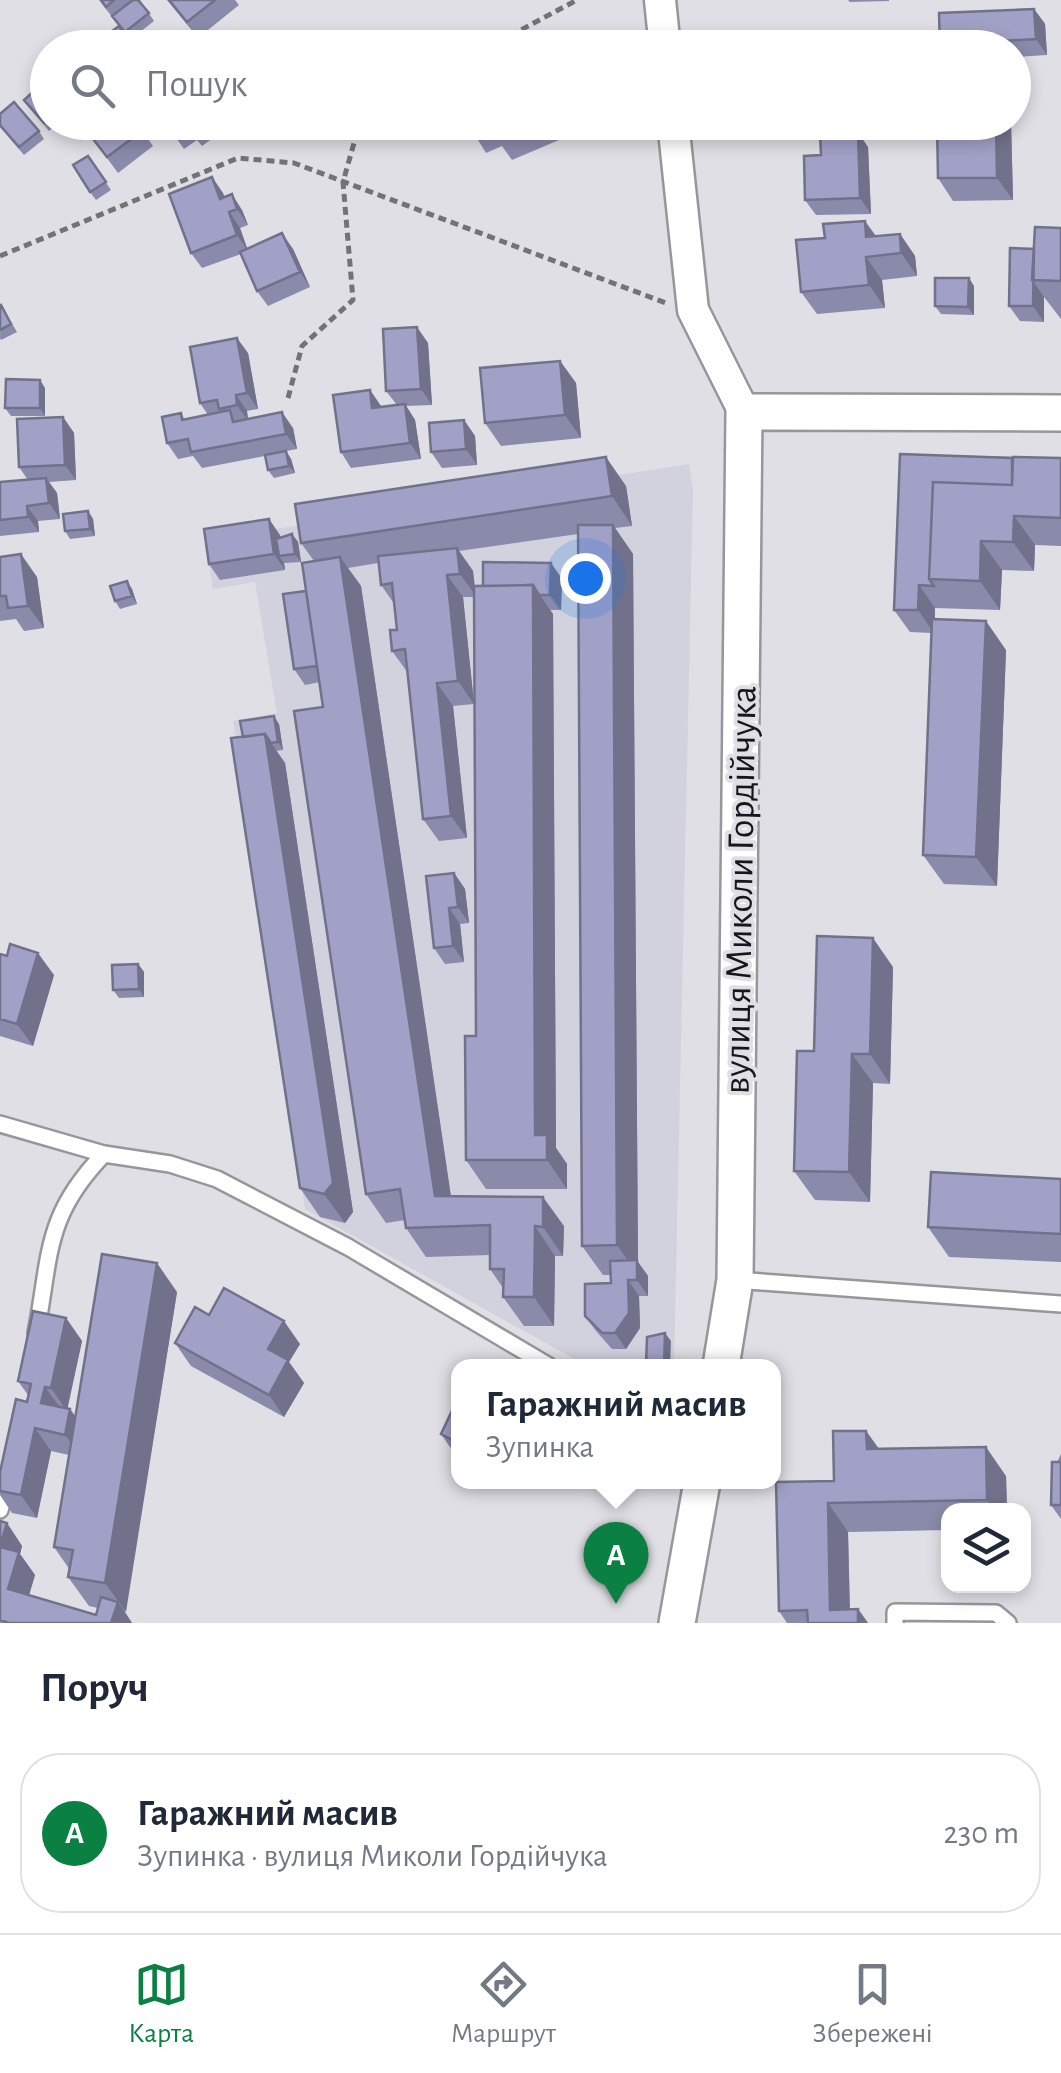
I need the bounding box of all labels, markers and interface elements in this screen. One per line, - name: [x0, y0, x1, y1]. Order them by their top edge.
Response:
- search box: [30, 30, 1031, 140]
- icon: search: [65, 58, 120, 113]
- text: Пошук: [145, 66, 248, 104]
- your location: [560, 553, 611, 604]
- street label: вулиця Миколи Гордійчука: [718, 685, 764, 1095]
- popup: [451, 1359, 781, 1489]
- text: Гаражний масив: [486, 1386, 746, 1424]
- text: Зупинка: [486, 1431, 594, 1463]
- map controls: [941, 1503, 1031, 1593]
- button: layers: [941, 1503, 1031, 1593]
- pin: A: [584, 1522, 648, 1604]
- text: Поруч: [40, 1667, 149, 1709]
- text: Гаражний масив: [137, 1795, 398, 1833]
- text: A: [65, 1817, 84, 1849]
- text: 230 m: [943, 1817, 1019, 1849]
- text: Зупинка · вулиця Миколи Гордійчука: [137, 1840, 608, 1872]
- tab: Карта: [128, 1957, 194, 2051]
- tab: Маршрут: [451, 1957, 556, 2051]
- tab: Збережені: [812, 1957, 933, 2051]

